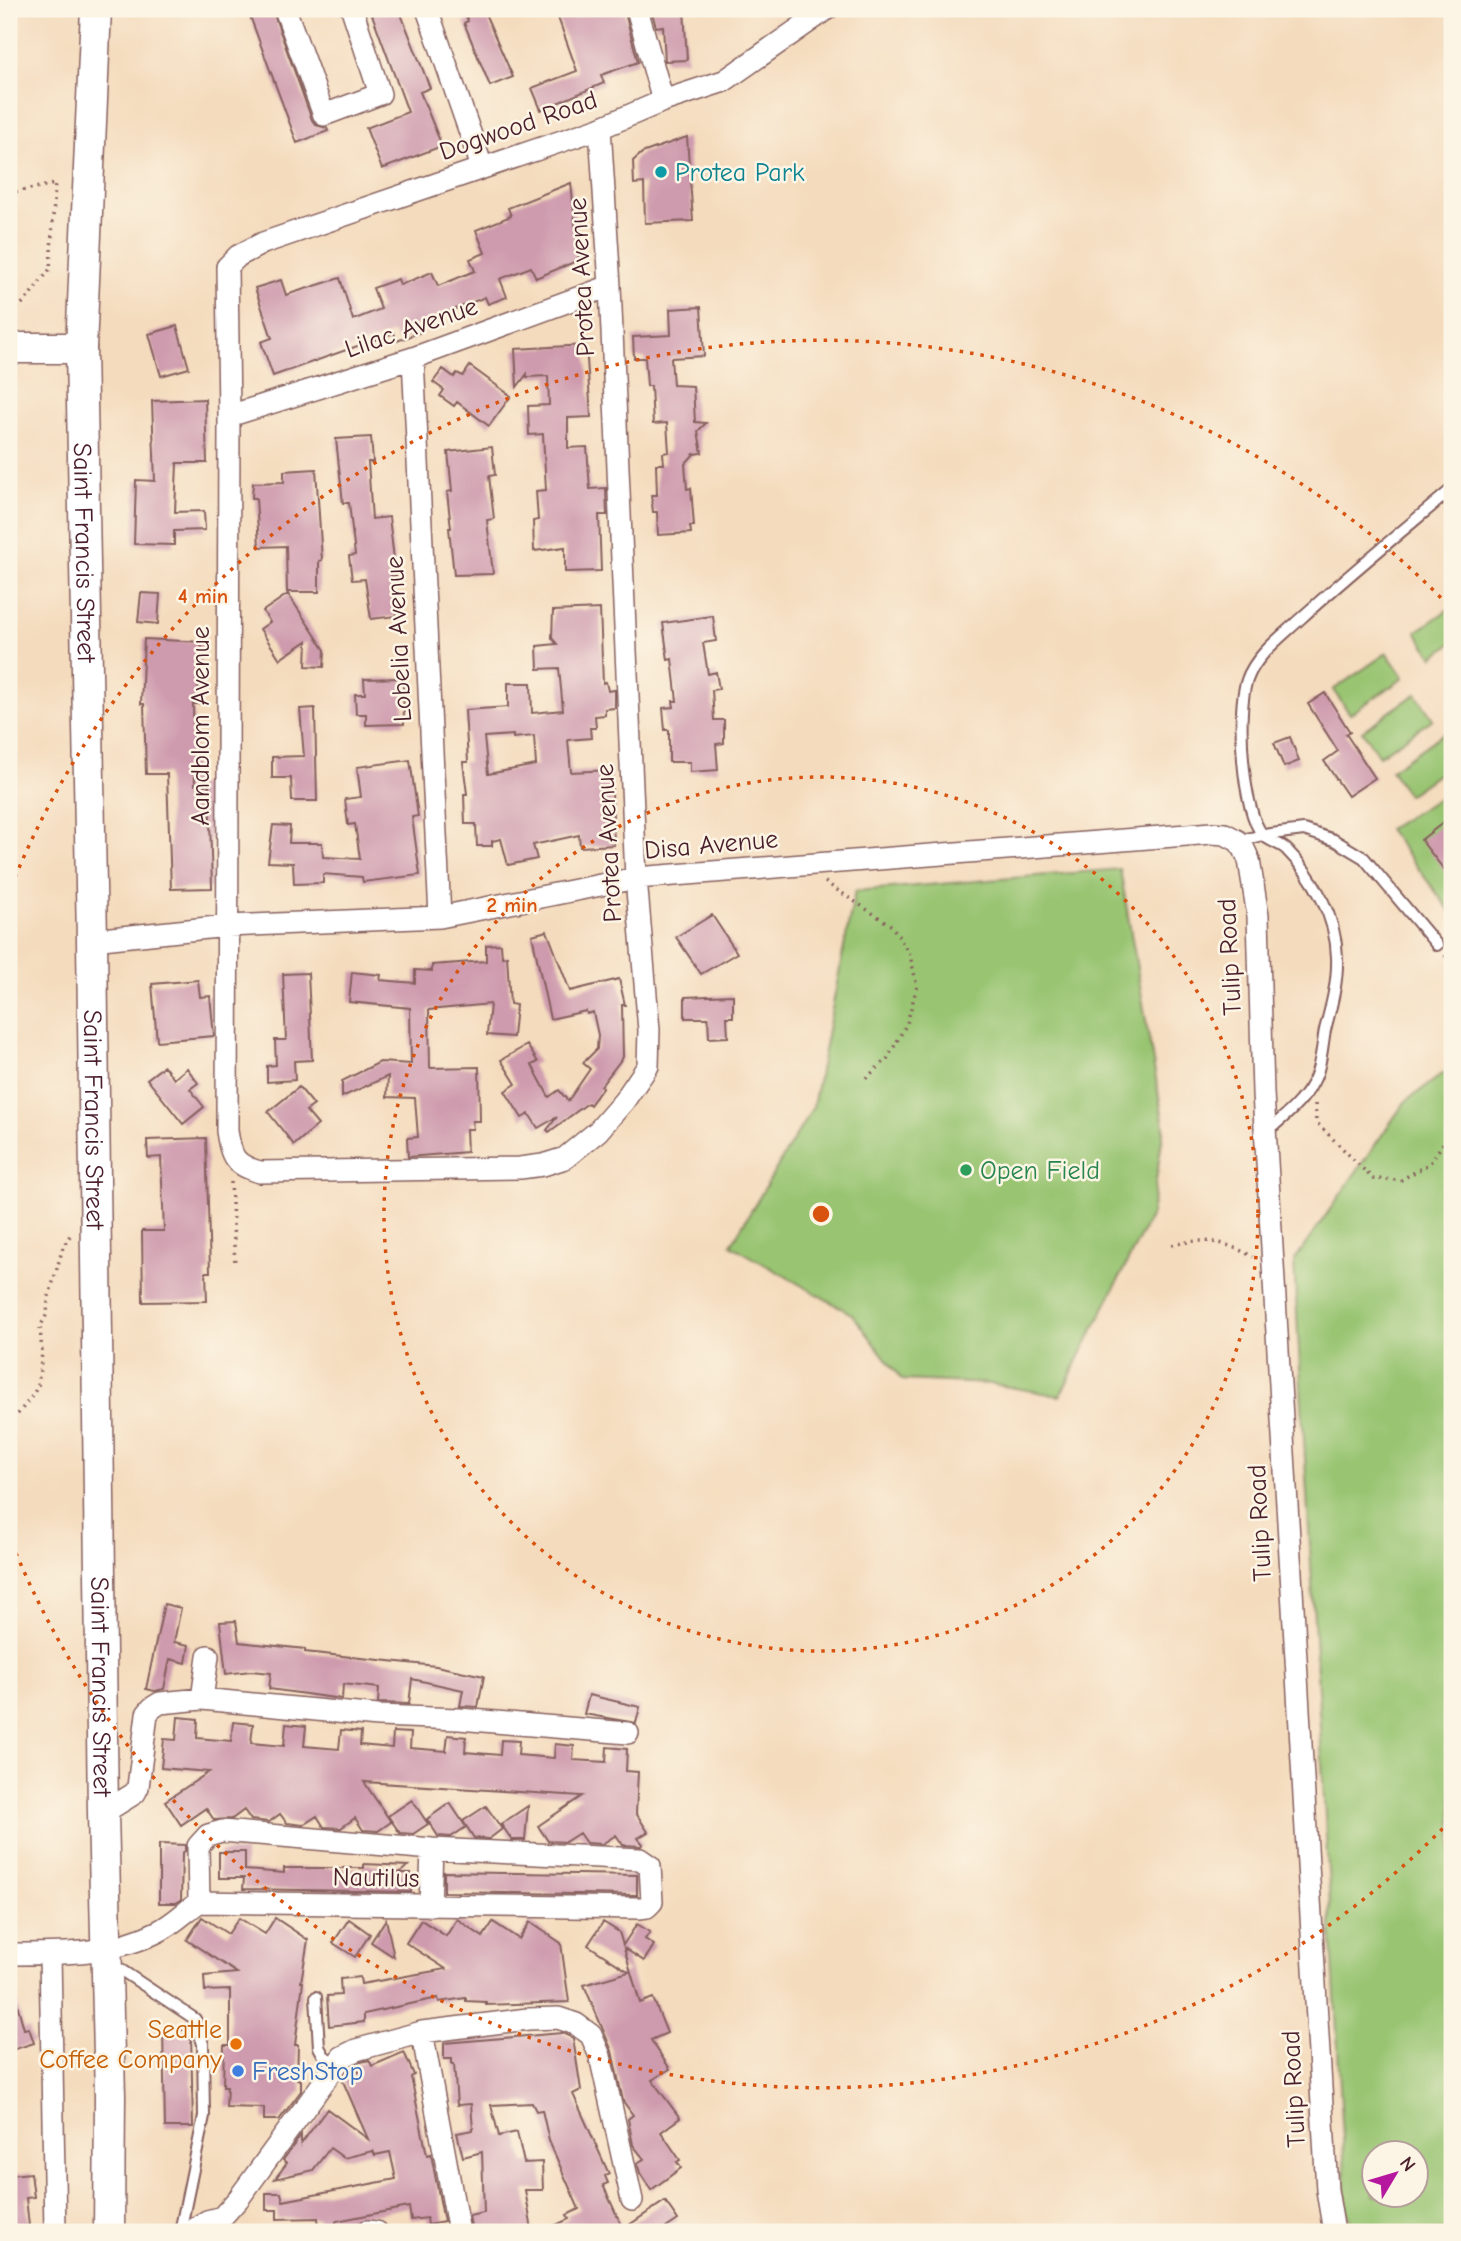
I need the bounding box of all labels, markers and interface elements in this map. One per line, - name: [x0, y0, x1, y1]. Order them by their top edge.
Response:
- street label: Dogwood Road: [435, 85, 601, 167]
- place label: Protea Park: [675, 158, 805, 188]
- marker: Protea Park: [653, 164, 669, 180]
- street label: Protea Avenue: [563, 197, 601, 357]
- street label: Lilac Avenue: [341, 291, 482, 365]
- street label: Saint Francis Street: [67, 442, 101, 664]
- street label: Lobelia Avenue: [380, 555, 418, 723]
- text: 4 min: [178, 584, 228, 608]
- street label: Aandblom Avenue: [186, 626, 216, 826]
- street label: Protea Avenue: [590, 763, 628, 923]
- street label: Disa Avenue: [643, 824, 779, 866]
- text: 2 min: [486, 893, 538, 917]
- street label: Tulip Road: [1212, 898, 1248, 1016]
- street label: Saint Francis Street: [77, 1009, 110, 1231]
- place label: Open Field: [980, 1156, 1100, 1186]
- marker: Open Field: [958, 1162, 974, 1178]
- centre of rings: [809, 1202, 833, 1226]
- street label: Tulip Road: [1242, 1464, 1278, 1582]
- street label: Saint Francis Street: [84, 1576, 117, 1798]
- street label: Nautilus: [332, 1862, 420, 1894]
- place label: Seattle Coffee Company: [39, 2015, 222, 2075]
- street label: Tulip Road: [1276, 2030, 1312, 2148]
- marker: Seattle Coffee Company: [228, 2036, 244, 2052]
- place label: FreshStop: [252, 2057, 363, 2087]
- marker: FreshStop: [230, 2063, 246, 2079]
- north arrow: [1360, 2140, 1430, 2210]
- text: N: [1395, 2152, 1420, 2176]

